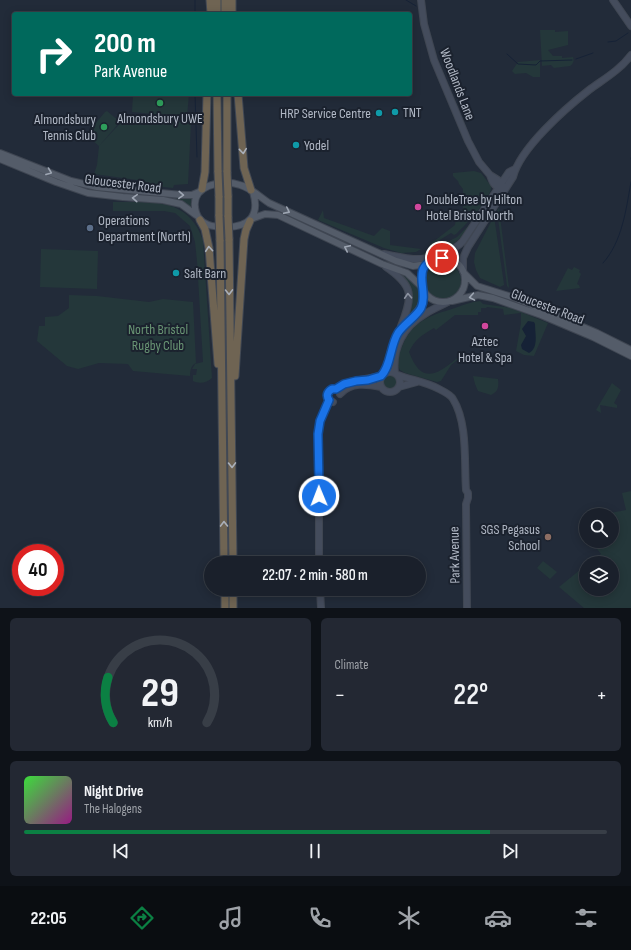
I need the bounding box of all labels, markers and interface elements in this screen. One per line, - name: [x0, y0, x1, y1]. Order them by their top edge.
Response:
- text: 200 m: [94, 27, 156, 60]
- icon: right: [28, 28, 80, 80]
- street label: Woodlands Lane: [436, 46, 479, 123]
- text: Park Avenue: [94, 61, 167, 82]
- marker: Almondsbury UWE: [155, 98, 165, 108]
- place label: TNT: [403, 104, 422, 121]
- place label: HRP Service Centre: [280, 105, 371, 122]
- marker: TNT: [390, 107, 400, 117]
- marker: HRP Service Centre: [374, 108, 384, 118]
- place label: Almondsbury UWE: [116, 110, 203, 127]
- place label: Almondsbury Tennis Club: [33, 111, 97, 144]
- marker: Almondsbury Tennis Club: [99, 122, 109, 132]
- place label: Yodel: [304, 137, 329, 154]
- marker: Yodel: [291, 140, 301, 150]
- one-way arrow: [238, 148, 247, 154]
- one-way arrow: [46, 168, 53, 176]
- street label: Gloucester Road: [84, 170, 162, 197]
- one-way arrow: [178, 190, 184, 199]
- place label: DoubleTree by Hilton Hotel Bristol North: [426, 191, 522, 224]
- one-way arrow: [132, 194, 138, 203]
- marker: DoubleTree by Hilton Hotel Bristol North: [413, 202, 423, 212]
- one-way arrow: [282, 206, 290, 214]
- place label: Operations Department (North): [98, 212, 191, 245]
- marker: Operations Department (North): [85, 223, 95, 233]
- pin: [425, 241, 459, 275]
- one-way arrow: [344, 245, 351, 253]
- one-way arrow: [204, 246, 213, 252]
- icon: arrive: [431, 247, 453, 269]
- place label: Salt Barn: [184, 265, 226, 282]
- marker: Salt Barn: [171, 268, 181, 278]
- street label: Gloucester Road: [509, 285, 587, 328]
- one-way arrow: [225, 289, 234, 295]
- one-way arrow: [469, 292, 476, 300]
- one-way arrow: [404, 293, 412, 299]
- park label: North Bristol Rugby Club: [128, 321, 188, 354]
- marker: Aztec Hotel & Spa: [480, 321, 490, 331]
- place label: Aztec Hotel & Spa: [458, 333, 512, 366]
- one-way arrow: [228, 462, 236, 468]
- position arrow: [298, 475, 340, 517]
- map controls: [579, 508, 619, 596]
- button: search: [579, 508, 619, 548]
- one-way arrow: [220, 521, 228, 527]
- place label: SGS Pegasus School: [481, 521, 540, 554]
- street label: Park Avenue: [446, 526, 463, 584]
- marker: SGS Pegasus School: [543, 532, 553, 542]
- speed limit sign: 40: [12, 544, 64, 596]
- button: layers: [579, 556, 619, 596]
- text: 22:07 · 2 min · 580 m: [262, 566, 368, 585]
- text: Climate: [335, 657, 368, 673]
- text: 29: [141, 668, 179, 717]
- text: 22°: [453, 677, 488, 713]
- text: −: [335, 682, 345, 709]
- text: +: [596, 682, 607, 709]
- text: km/h: [148, 713, 173, 730]
- text: Night Drive: [84, 782, 143, 801]
- text: The Halogens: [84, 801, 142, 817]
- icon: previous: [110, 840, 132, 862]
- icon: pause: [304, 840, 326, 862]
- icon: next: [499, 840, 521, 862]
- icon: directions: [128, 904, 156, 932]
- icon: music: [217, 904, 245, 932]
- icon: phone: [306, 904, 334, 932]
- icon: climate: [395, 904, 423, 932]
- icon: car: [484, 904, 512, 932]
- icon: filters: [572, 904, 600, 932]
- text: 22:05: [30, 908, 67, 929]

